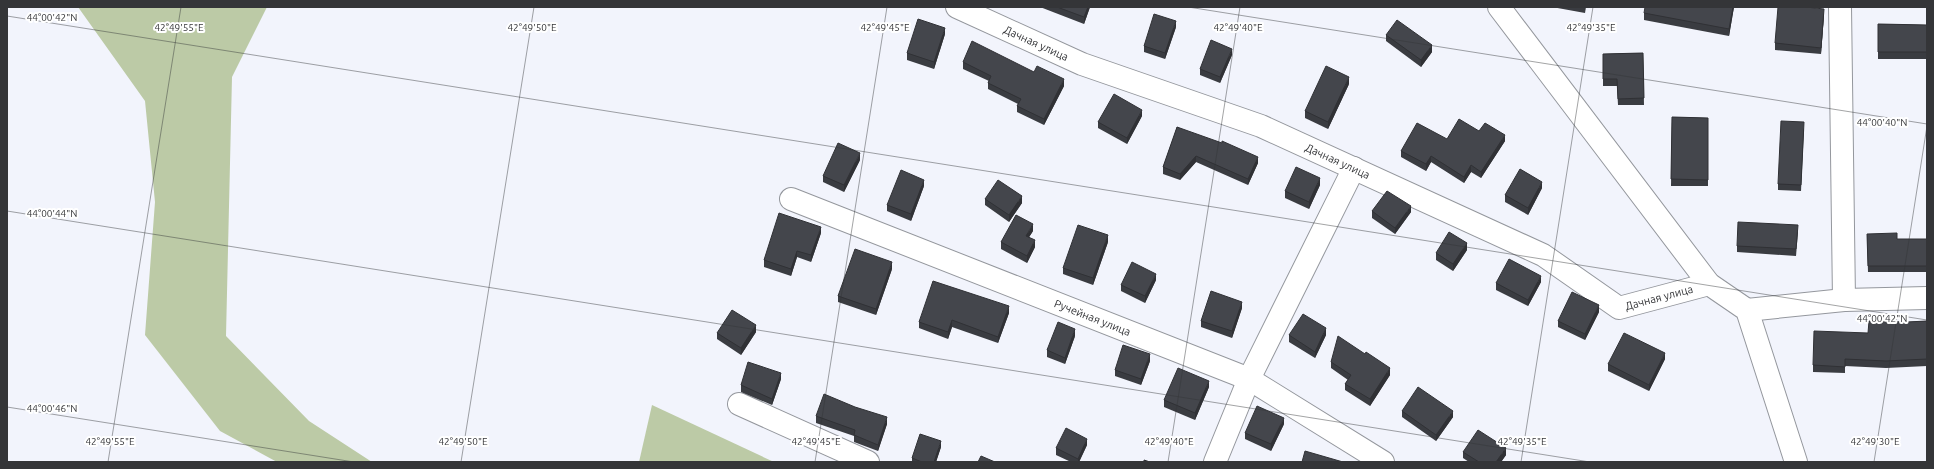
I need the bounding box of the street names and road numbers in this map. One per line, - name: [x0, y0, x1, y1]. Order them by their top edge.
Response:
- street label: Дачная улица: [1002, 23, 1070, 63]
- street label: Дачная улица: [1303, 141, 1372, 181]
- street label: Дачная улица: [1624, 283, 1694, 312]
- street label: Ручейная улица: [1053, 297, 1132, 338]

